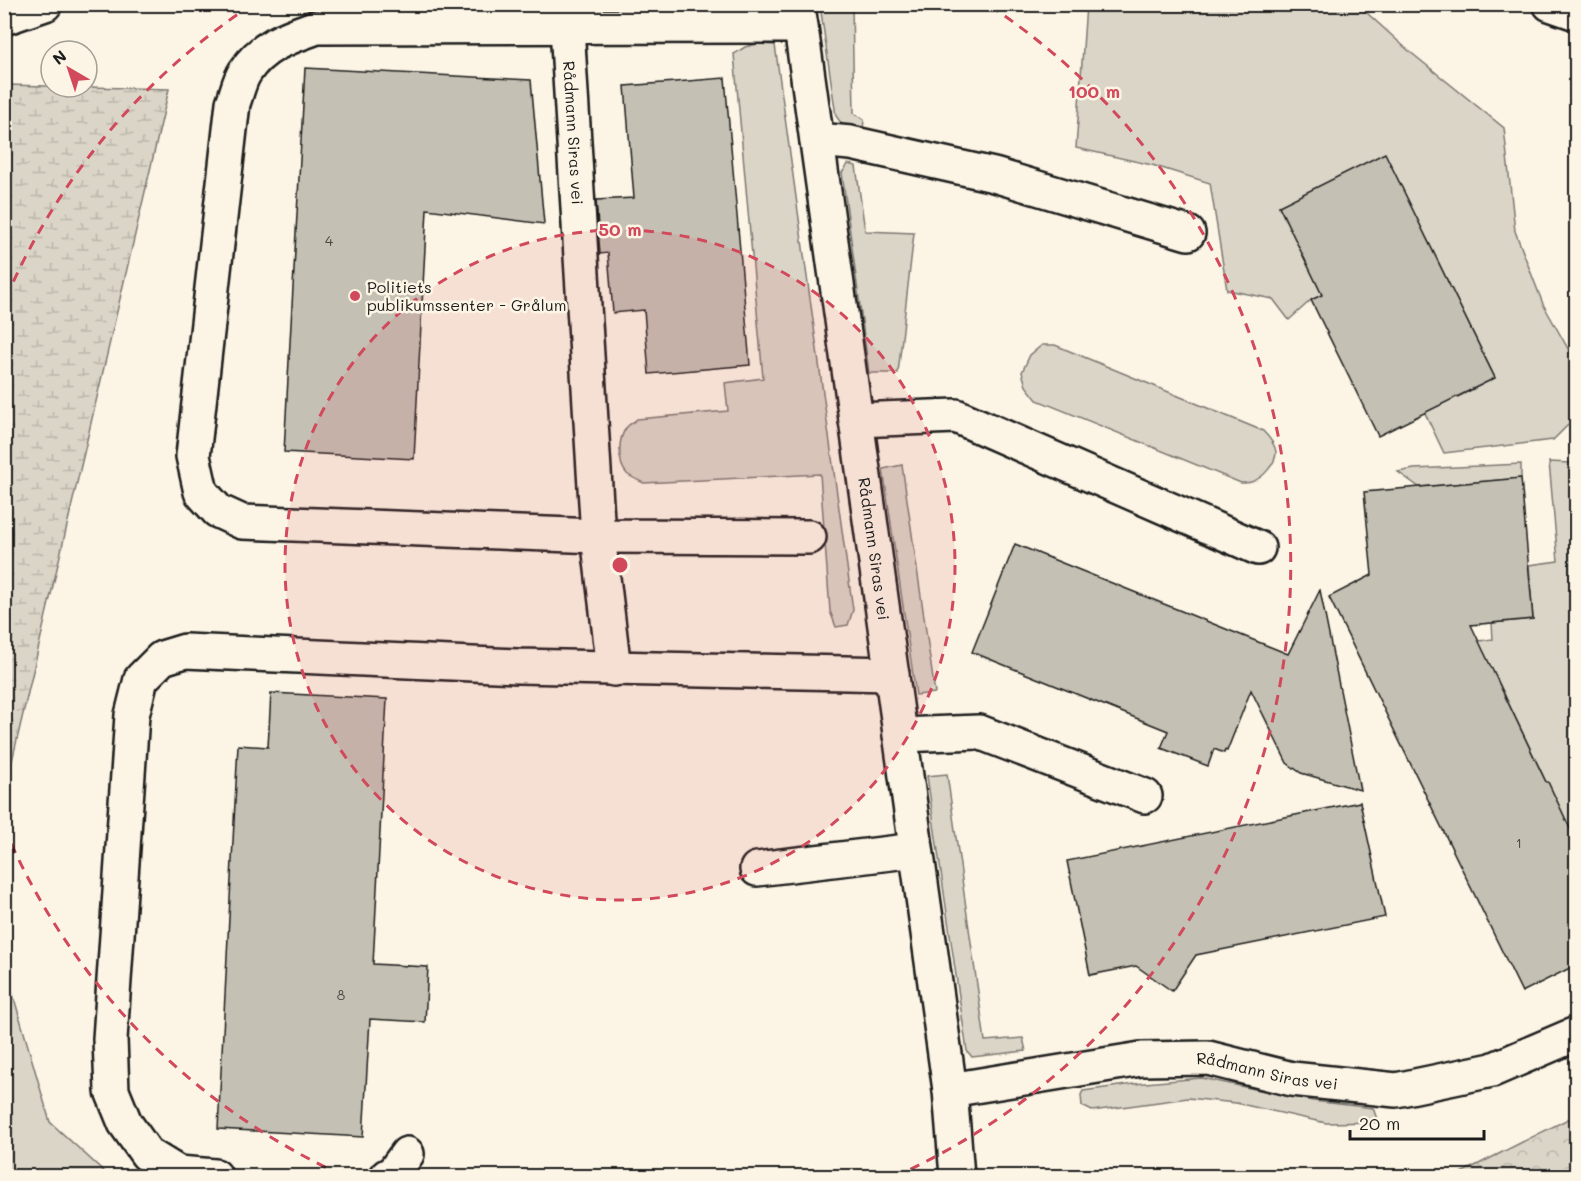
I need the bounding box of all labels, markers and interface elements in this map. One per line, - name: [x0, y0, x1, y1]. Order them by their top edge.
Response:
- north arrow: [39, 39, 99, 99]
- text: N: [48, 45, 71, 69]
- street label: Rådmann Siras vei: [559, 60, 589, 205]
- text: 100 m: [1068, 79, 1120, 103]
- text: 50 m: [599, 217, 641, 241]
- house number: 4: [325, 231, 334, 250]
- place label: Politiets publikumssenter - Grålum: [367, 276, 566, 315]
- marker: Politiets publikumssenter - Grålum: [348, 289, 362, 303]
- street label: Rådmann Siras vei: [854, 476, 895, 621]
- centre of rings: [610, 555, 630, 575]
- house number: 1: [1516, 833, 1522, 852]
- house number: 8: [337, 985, 345, 1004]
- street label: Rådmann Siras vei: [1196, 1047, 1339, 1094]
- scale bar: [1350, 1103, 1484, 1141]
- text: 20 m: [1359, 1111, 1400, 1135]

